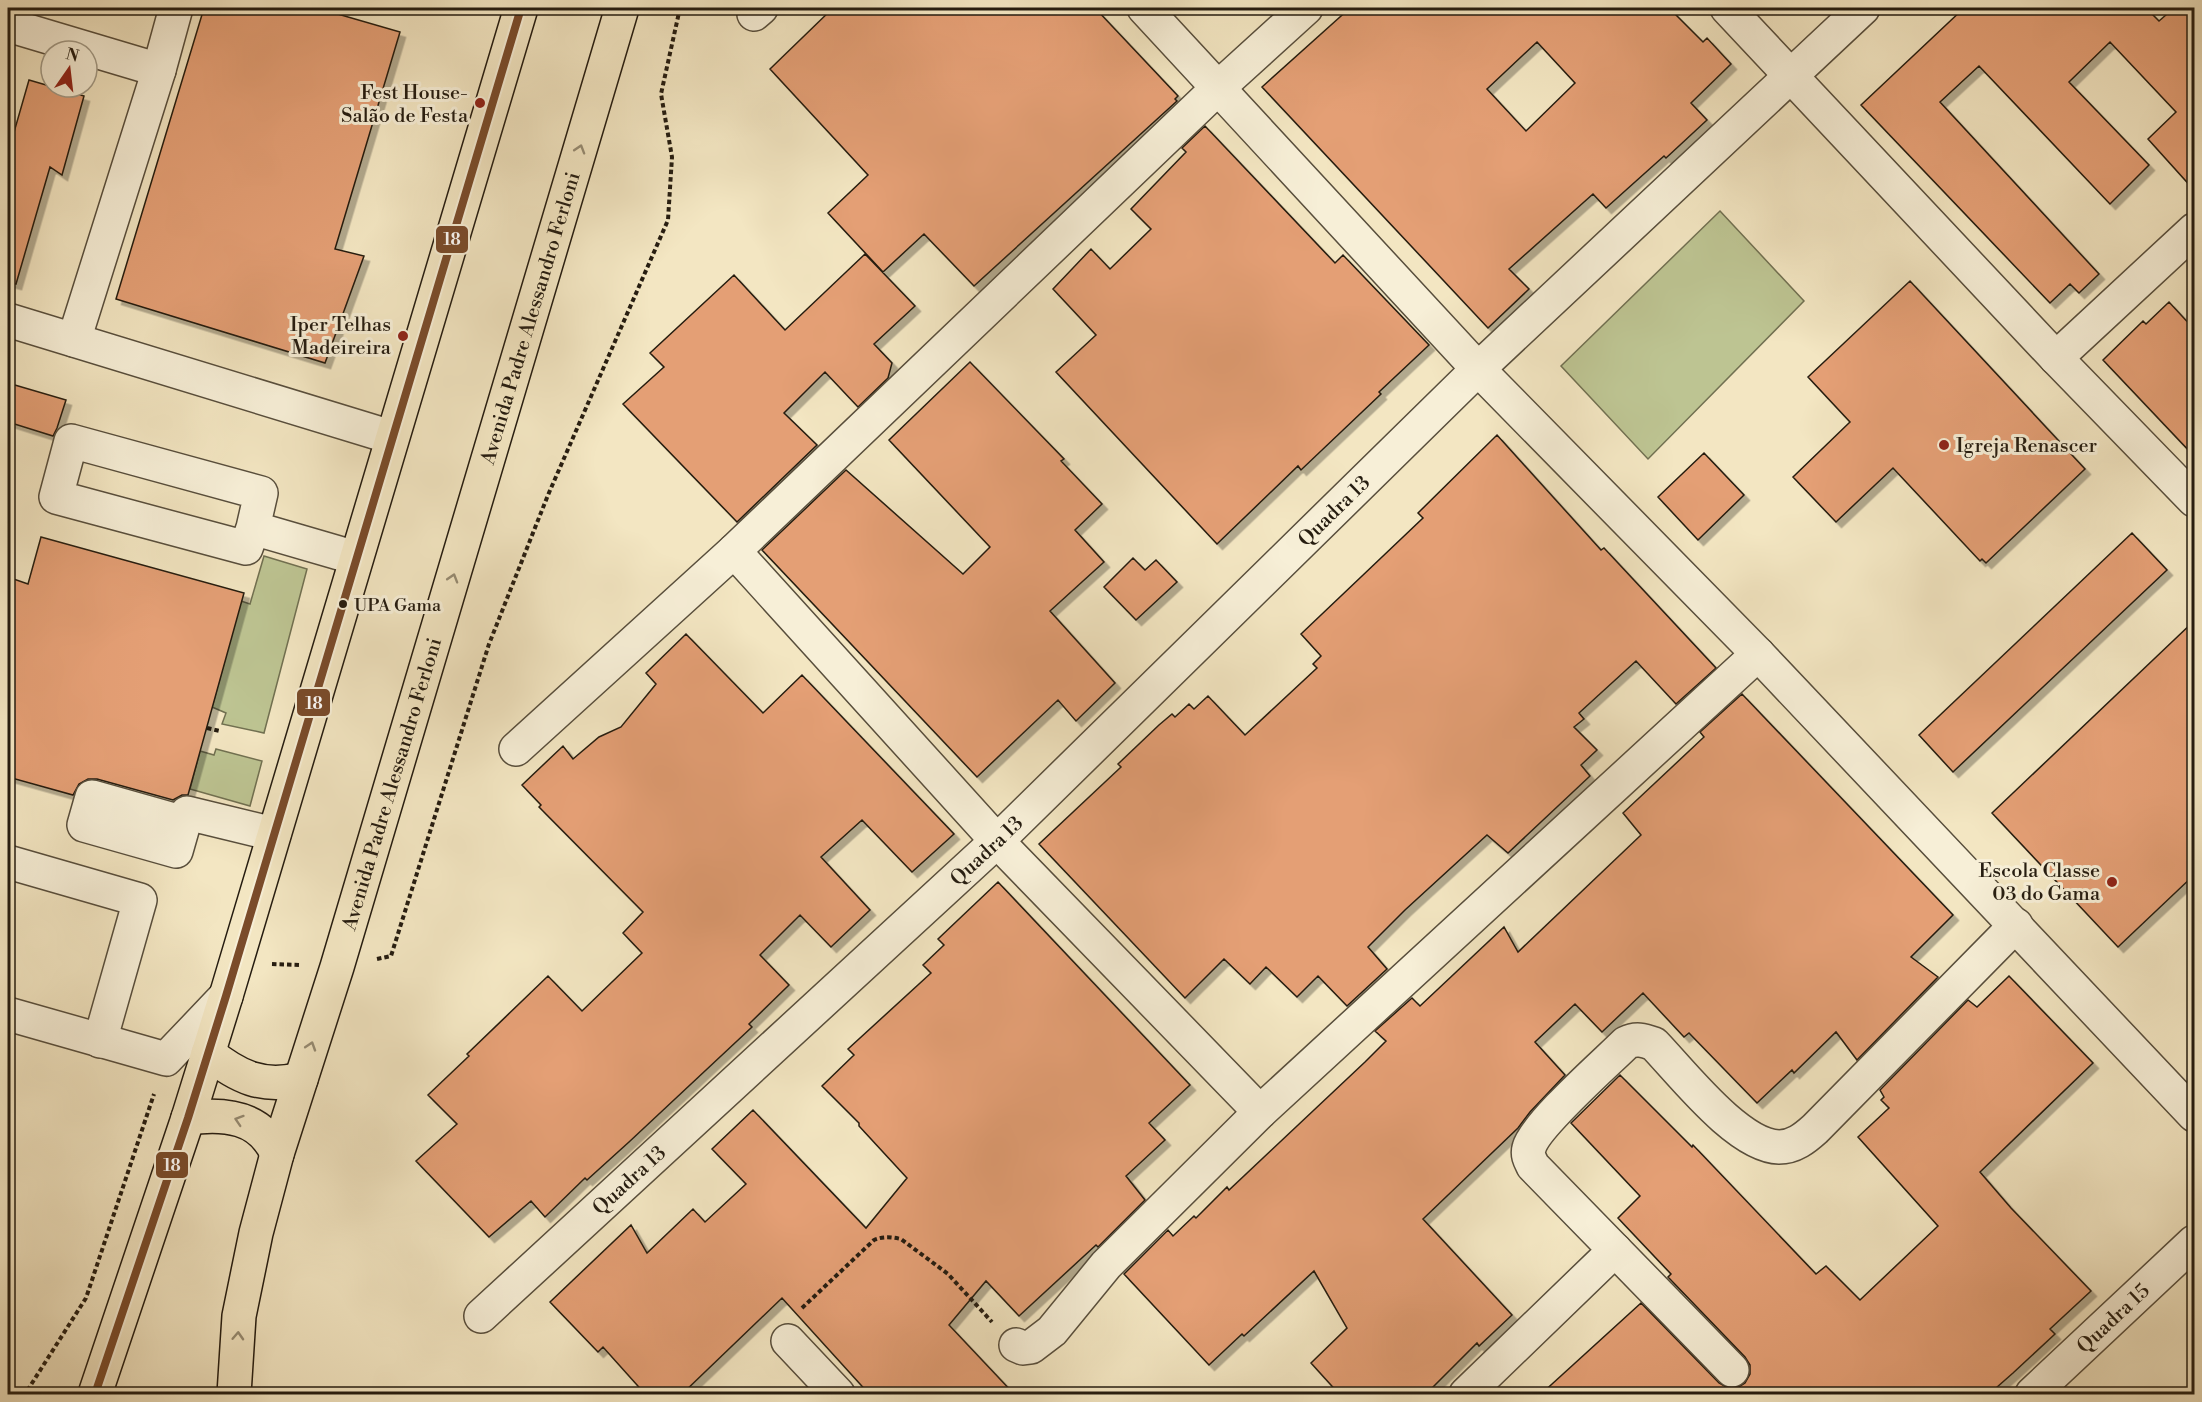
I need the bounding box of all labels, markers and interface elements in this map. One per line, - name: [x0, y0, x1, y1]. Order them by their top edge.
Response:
- north arrow: [39, 39, 99, 99]
- text: N: [64, 44, 81, 67]
- place label: Fest House- Salão de Festa: [341, 81, 469, 129]
- marker: Fest House- Salão de Festa: [473, 96, 487, 110]
- one-way arrow: [573, 144, 585, 155]
- street label: Avenida Padre Alessandro Ferloni: [476, 169, 587, 469]
- line badge: 18: [435, 225, 469, 254]
- text: 18: [443, 230, 461, 250]
- place label: Iper Telhas Madeireira: [290, 313, 392, 361]
- marker: Iper Telhas Madeireira: [396, 329, 410, 343]
- place label: Igreja Renascer: [1956, 434, 2098, 459]
- marker: Igreja Renascer: [1937, 438, 1951, 452]
- street label: Quadra 13: [1293, 471, 1376, 553]
- one-way arrow: [446, 573, 458, 584]
- place label: UPA Gama: [354, 594, 442, 617]
- marker: UPA Gama: [337, 598, 349, 610]
- street label: Avenida Padre Alessandro Ferloni: [337, 635, 448, 935]
- line badge: 18: [296, 688, 331, 717]
- text: 18: [305, 694, 323, 714]
- street label: Quadra 13: [946, 811, 1029, 892]
- place label: Escola Classe 03 do Gama: [1979, 859, 2101, 907]
- marker: Escola Classe 03 do Gama: [2105, 875, 2119, 889]
- one-way arrow: [304, 1041, 317, 1052]
- one-way arrow: [235, 1115, 245, 1128]
- street label: Quadra 13: [588, 1141, 672, 1221]
- line badge: 18: [155, 1151, 189, 1179]
- text: 18: [163, 1156, 181, 1176]
- street label: Quadra 15: [2072, 1279, 2156, 1359]
- one-way arrow: [231, 1332, 244, 1341]

